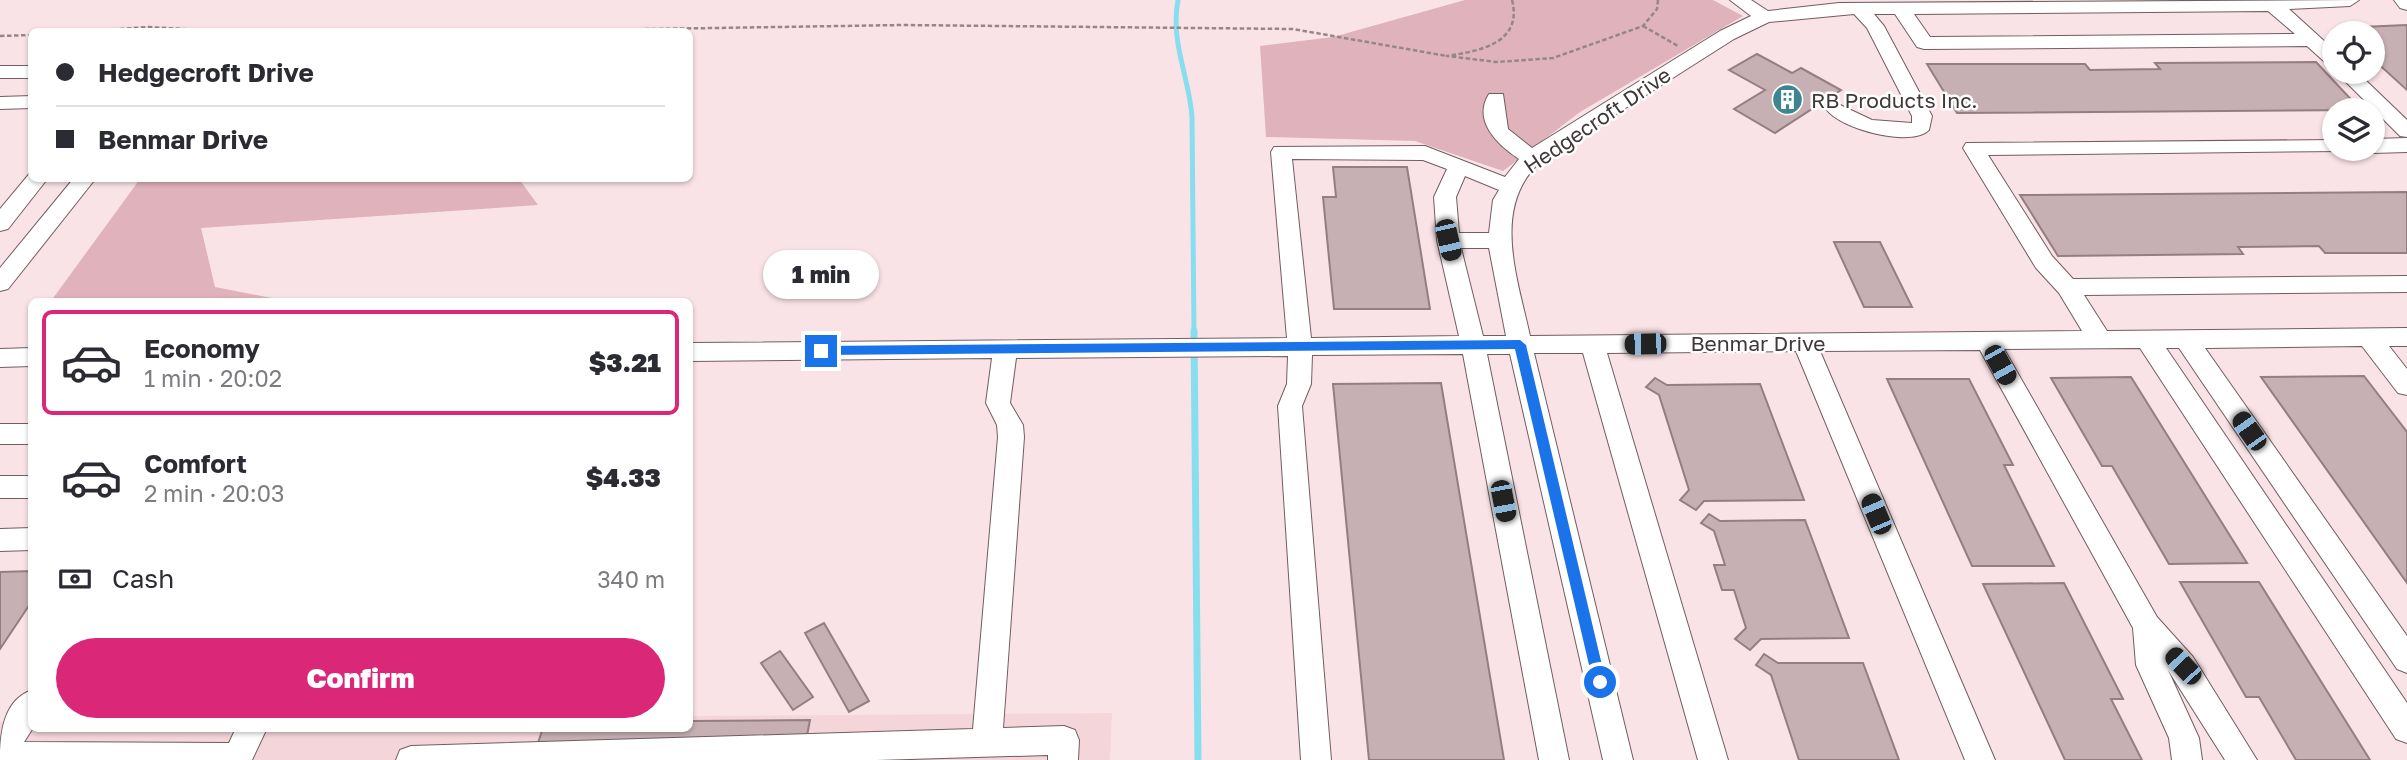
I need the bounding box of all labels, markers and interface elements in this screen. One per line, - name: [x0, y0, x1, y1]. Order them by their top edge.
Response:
- map controls: [2322, 21, 2385, 161]
- button: locate: [2322, 21, 2385, 84]
- text: Hedgecroft Drive: [98, 57, 314, 88]
- street label: Hedgecroft Drive: [1519, 61, 1675, 179]
- building icon: RB Products Inc.: [1771, 83, 1805, 117]
- place label: RB Products Inc.: [1811, 87, 1978, 113]
- button: layers: [2322, 98, 2385, 161]
- text: Benmar Drive: [98, 124, 268, 155]
- car: [1434, 217, 1463, 263]
- callout: 1 min: [763, 250, 879, 298]
- text: 1 min: [792, 260, 850, 288]
- street label: Benmar Drive: [1690, 330, 1826, 356]
- icon: car: [60, 331, 123, 394]
- text: Economy: [144, 333, 260, 364]
- car: [1624, 333, 1667, 355]
- route end: [805, 335, 837, 367]
- car: [1981, 342, 2020, 388]
- text: $3.21: [589, 347, 661, 378]
- text: 1 min · 20:02: [144, 364, 282, 392]
- car: [2229, 408, 2270, 454]
- icon: car: [60, 446, 123, 509]
- text: Comfort: [144, 448, 247, 479]
- text: $4.33: [586, 462, 661, 493]
- car: [1489, 478, 1518, 524]
- text: 2 min · 20:03: [144, 479, 284, 507]
- car: [1859, 491, 1894, 537]
- icon: cash: [56, 560, 94, 598]
- text: Cash: [112, 563, 174, 594]
- text: 340 m: [597, 565, 665, 593]
- button: Confirm: [56, 638, 665, 718]
- car: [2161, 643, 2206, 689]
- route start: [1584, 666, 1616, 698]

